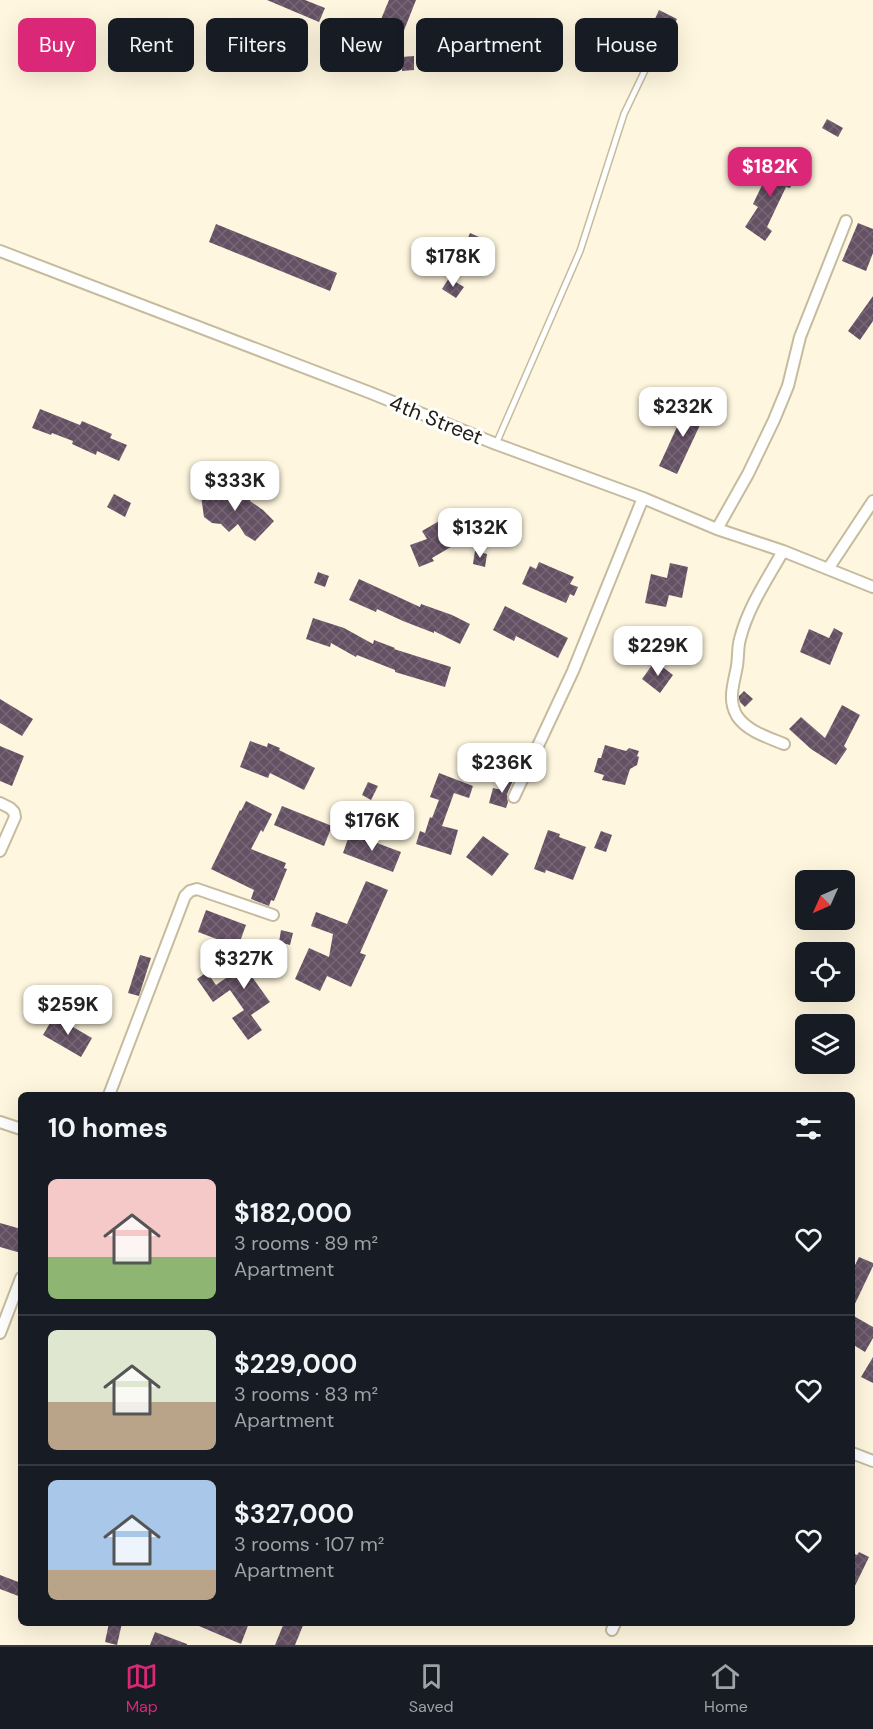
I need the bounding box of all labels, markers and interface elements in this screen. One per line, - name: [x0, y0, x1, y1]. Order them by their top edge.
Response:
- chip: Buy: [18, 18, 96, 72]
- chip: Rent: [108, 18, 194, 72]
- chip: Filters: [206, 18, 308, 72]
- chip: New: [320, 18, 404, 72]
- chip: Apartment: [416, 18, 563, 72]
- chip: House: [575, 18, 678, 72]
- pin: $182K: [728, 147, 812, 198]
- text: $182K: [742, 153, 798, 179]
- pin: $178K: [411, 237, 495, 288]
- text: $178K: [425, 243, 481, 269]
- pin: $232K: [641, 387, 725, 438]
- street label: 4th Street: [385, 389, 487, 451]
- text: $232K: [653, 393, 713, 419]
- pin: $333K: [193, 461, 277, 512]
- text: $333K: [204, 467, 266, 493]
- pin: $132K: [438, 508, 522, 559]
- text: $132K: [452, 514, 508, 540]
- pin: $229K: [616, 626, 700, 677]
- text: $229K: [628, 632, 688, 658]
- pin: $236K: [460, 743, 544, 794]
- text: $236K: [471, 749, 533, 775]
- pin: $176K: [330, 801, 414, 852]
- text: $176K: [344, 807, 400, 833]
- north arrow: [795, 870, 855, 930]
- map controls: [795, 870, 855, 1074]
- pin: $327K: [202, 939, 286, 990]
- button: locate: [795, 942, 855, 1002]
- text: $327K: [214, 945, 274, 971]
- pin: $259K: [26, 985, 110, 1036]
- text: $259K: [37, 991, 99, 1017]
- button: layers: [795, 1014, 855, 1074]
- text: 10 homes: [48, 1111, 168, 1145]
- icon: filters: [792, 1112, 825, 1145]
- text: $182,000: [234, 1196, 352, 1230]
- icon: home: [96, 1203, 168, 1275]
- icon: heart: [792, 1223, 825, 1256]
- text: 3 rooms · 89 m²: [234, 1230, 378, 1256]
- text: Apartment: [234, 1256, 334, 1282]
- text: $229,000: [234, 1347, 357, 1381]
- icon: home: [96, 1354, 168, 1426]
- icon: heart: [792, 1374, 825, 1407]
- text: 3 rooms · 83 m²: [234, 1381, 378, 1407]
- text: Apartment: [234, 1407, 334, 1433]
- text: $327,000: [234, 1497, 354, 1531]
- icon: home: [96, 1504, 168, 1576]
- icon: heart: [792, 1524, 825, 1557]
- text: 3 rooms · 107 m²: [234, 1531, 384, 1557]
- text: Apartment: [234, 1557, 334, 1583]
- tab: Map: [125, 1660, 158, 1717]
- tab: Saved: [409, 1660, 454, 1717]
- tab: Home: [704, 1660, 748, 1717]

